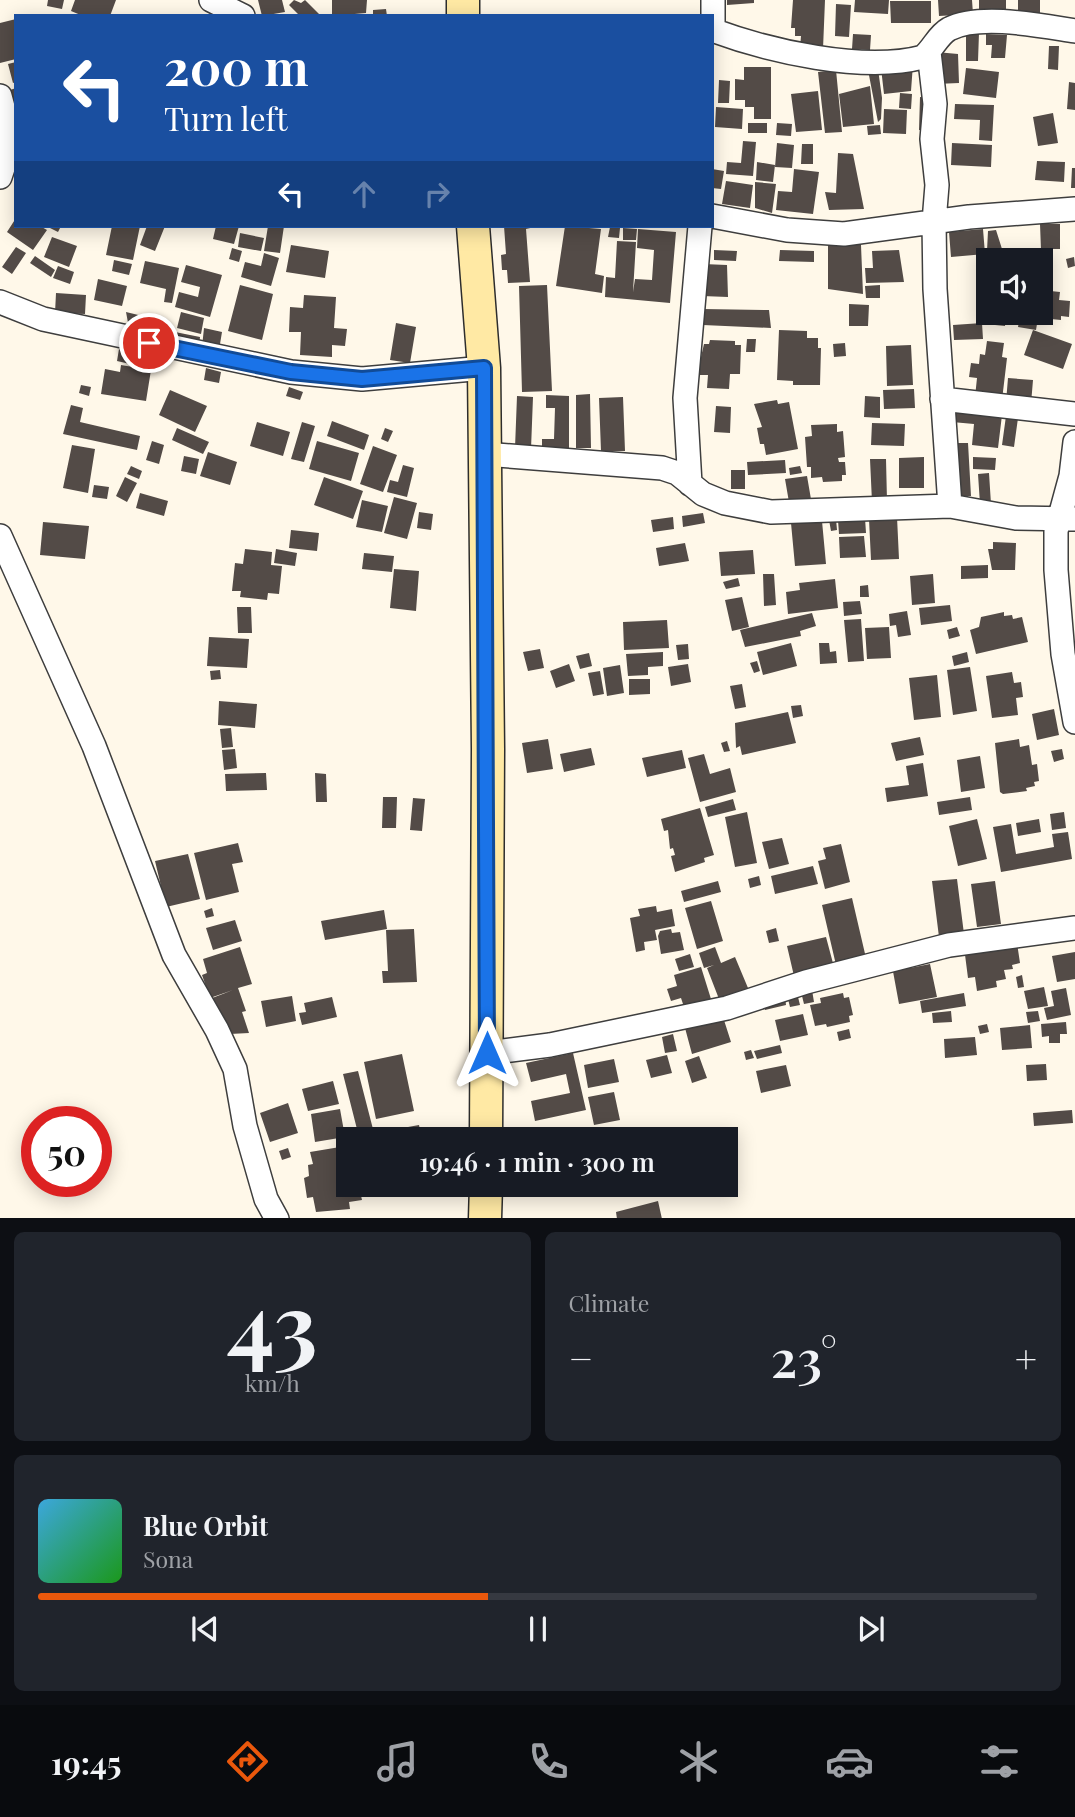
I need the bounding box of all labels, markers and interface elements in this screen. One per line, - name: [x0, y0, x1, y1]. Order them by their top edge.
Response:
- text: 200 m: [164, 33, 309, 98]
- icon: left: [49, 42, 140, 133]
- text: Turn left: [164, 96, 288, 139]
- icon: left: [272, 175, 310, 213]
- icon: ahead: [345, 175, 383, 213]
- icon: right: [418, 175, 456, 213]
- map controls: [976, 248, 1053, 325]
- button: sound: [976, 248, 1053, 325]
- pin: [119, 313, 179, 373]
- icon: arrive: [130, 324, 168, 362]
- position arrow: [450, 1016, 524, 1090]
- speed limit sign: 50: [21, 1106, 112, 1197]
- text: 19:46 · 1 min · 300 m: [419, 1144, 655, 1179]
- text: 43: [227, 1261, 318, 1382]
- text: Climate: [569, 1287, 649, 1318]
- text: 23°: [771, 1322, 837, 1391]
- text: −: [569, 1332, 593, 1383]
- text: +: [1015, 1332, 1037, 1383]
- text: km/h: [245, 1367, 300, 1398]
- text: Blue Orbit: [143, 1508, 268, 1543]
- text: Sona: [143, 1543, 193, 1574]
- icon: previous: [186, 1610, 224, 1648]
- icon: pause: [519, 1610, 557, 1648]
- icon: next: [852, 1610, 890, 1648]
- icon: directions: [223, 1737, 272, 1786]
- icon: music: [373, 1737, 422, 1786]
- icon: phone: [524, 1737, 573, 1786]
- icon: climate: [674, 1737, 723, 1786]
- icon: car: [825, 1737, 874, 1786]
- icon: filters: [975, 1737, 1024, 1786]
- text: 19:45: [51, 1740, 122, 1783]

